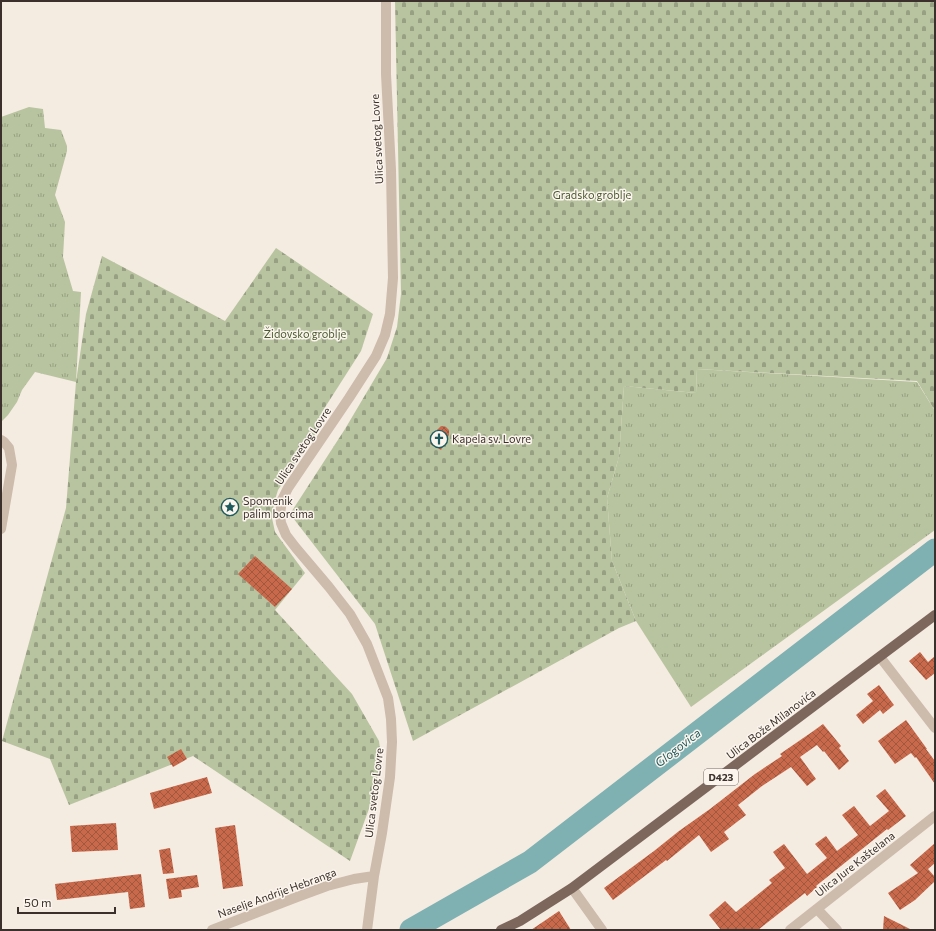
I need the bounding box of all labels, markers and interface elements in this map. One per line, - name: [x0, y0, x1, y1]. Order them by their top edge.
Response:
- street label: Ulica svetog Lovre: [368, 93, 385, 185]
- park label: Gradsko groblje: [553, 188, 631, 201]
- park label: Židovsko groblje: [264, 326, 346, 340]
- street label: Ulica svetog Lovre: [272, 404, 333, 487]
- church icon: Kapela sv. Lovre: [429, 429, 449, 449]
- place label: Kapela sv. Lovre: [452, 432, 531, 445]
- place label: Spomenik palim borcima: [243, 494, 314, 520]
- place icon: Spomenik palim borcima: [220, 497, 240, 517]
- street label: Ulica Bože Milanovića: [724, 686, 818, 761]
- water label: Glogovica: [652, 725, 703, 769]
- street label: Ulica svetog Lovre: [362, 747, 385, 839]
- road number: D423: [704, 769, 738, 785]
- street label: Ulica Jure Kaštelana: [812, 829, 898, 899]
- street label: Naselje Andrije Hebranga: [216, 865, 338, 920]
- scale bar: [18, 889, 115, 915]
- text: 50 m: [24, 895, 52, 909]

